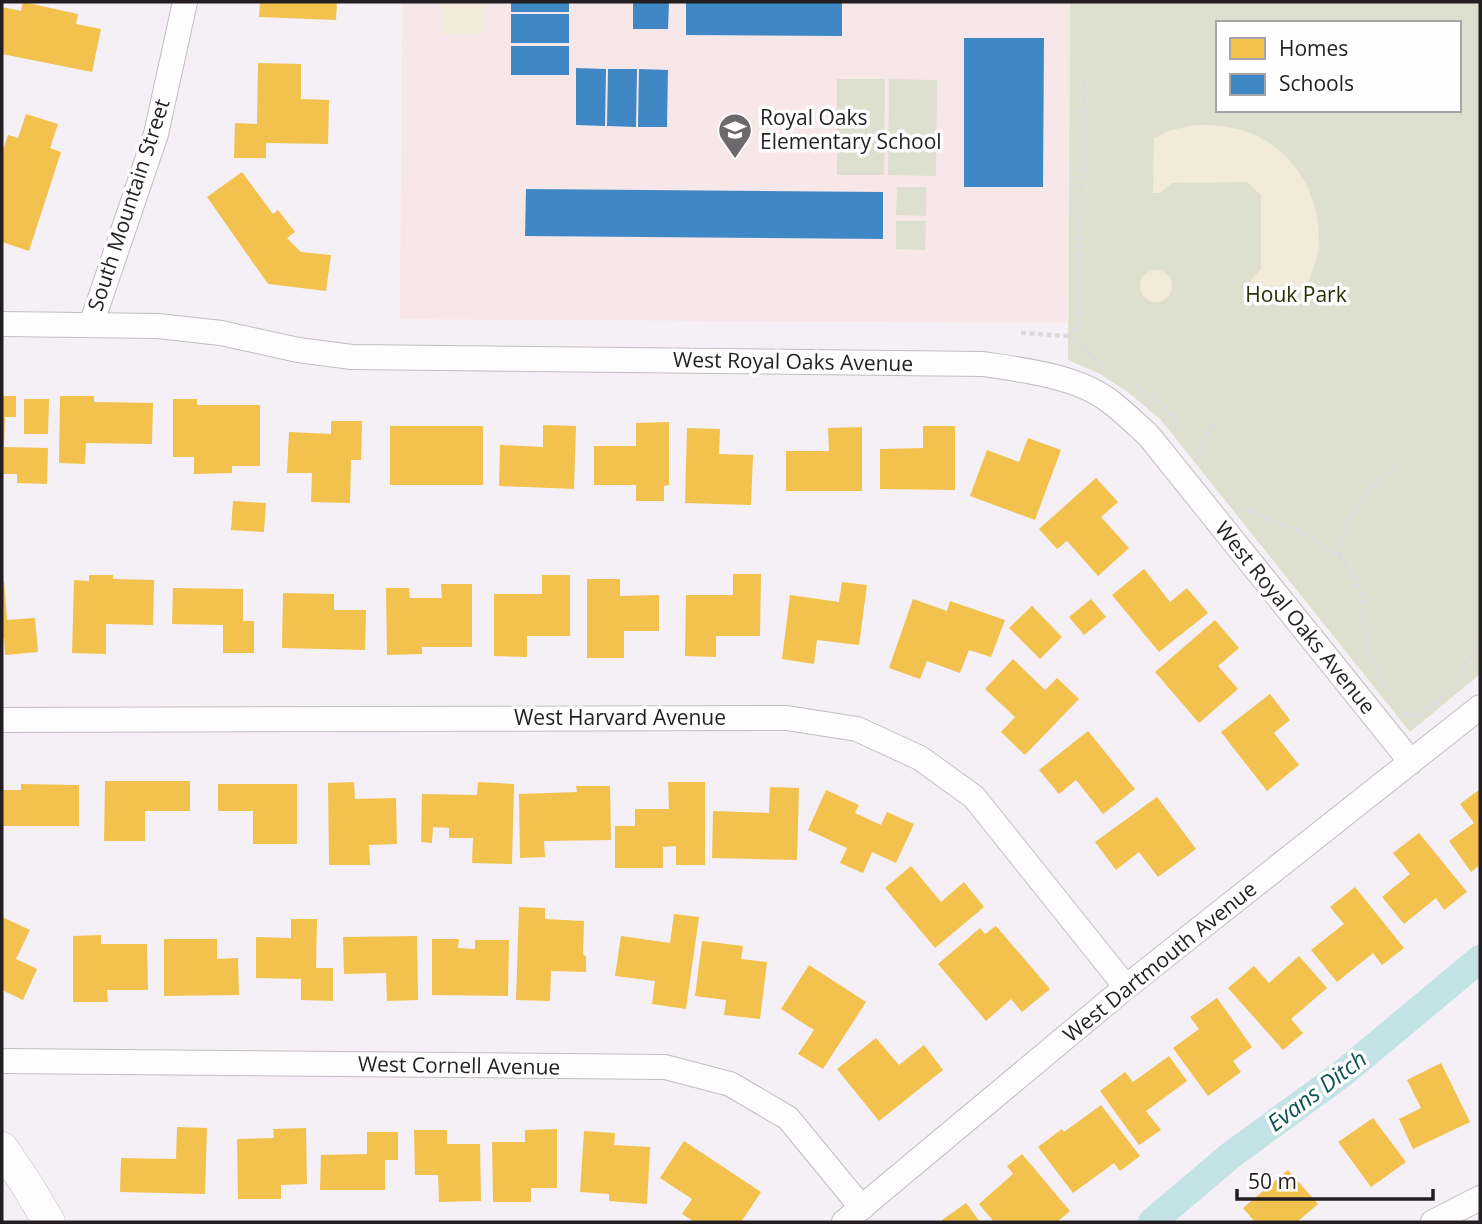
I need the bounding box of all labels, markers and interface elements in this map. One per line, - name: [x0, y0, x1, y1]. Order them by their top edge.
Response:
- legend: [1216, 21, 1461, 112]
- text: Homes: [1279, 34, 1348, 62]
- text: Schools: [1279, 69, 1354, 97]
- street label: South Mountain Street: [80, 95, 176, 314]
- place label: Royal Oaks Elementary School: [760, 103, 942, 155]
- school or university icon: Royal Oaks Elementary School: [716, 111, 754, 160]
- park label: Houk Park: [1245, 280, 1347, 308]
- street label: West Royal Oaks Avenue: [673, 345, 913, 377]
- street label: West Royal Oaks Avenue: [1209, 515, 1382, 720]
- street label: West Harvard Avenue: [514, 703, 726, 731]
- street label: West Dartmouth Avenue: [1057, 875, 1262, 1048]
- water label: Evans Ditch: [1260, 1042, 1373, 1138]
- street label: West Cornell Avenue: [358, 1049, 560, 1081]
- scale bar: [1237, 1158, 1433, 1202]
- text: 50 m: [1248, 1167, 1297, 1195]

